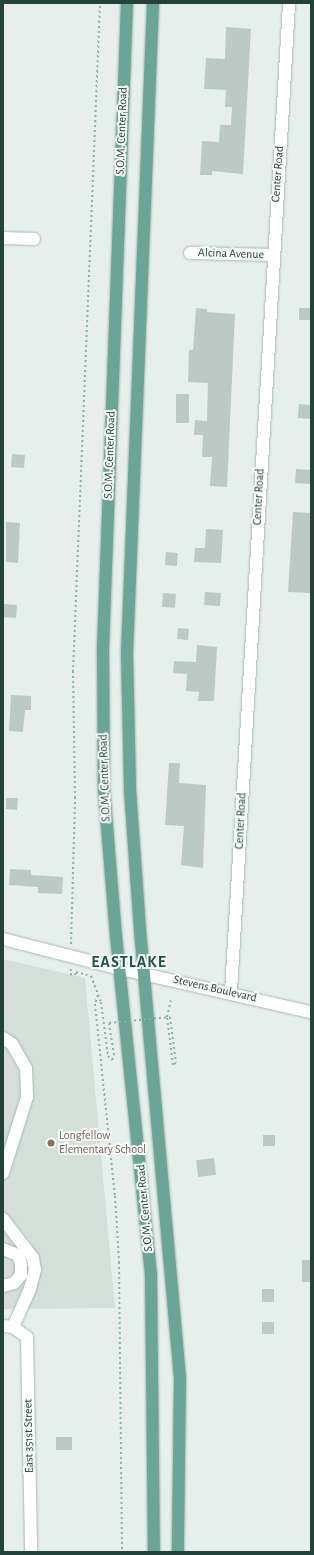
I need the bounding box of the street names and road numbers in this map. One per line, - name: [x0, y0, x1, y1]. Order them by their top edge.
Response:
- street label: S.O.M. Center Road: [113, 87, 131, 175]
- street label: Center Road: [269, 145, 287, 203]
- street label: Alcina Avenue: [198, 246, 264, 262]
- street label: S.O.M. Center Road: [101, 411, 119, 499]
- street label: Center Road: [250, 468, 268, 526]
- street label: S.O.M. Center Road: [96, 734, 114, 822]
- street label: Center Road: [232, 792, 250, 850]
- street label: Stevens Boulevard: [172, 972, 258, 1006]
- street label: S.O.M. Center Road: [134, 1164, 156, 1252]
- street label: East 351st Street: [21, 1399, 37, 1473]

